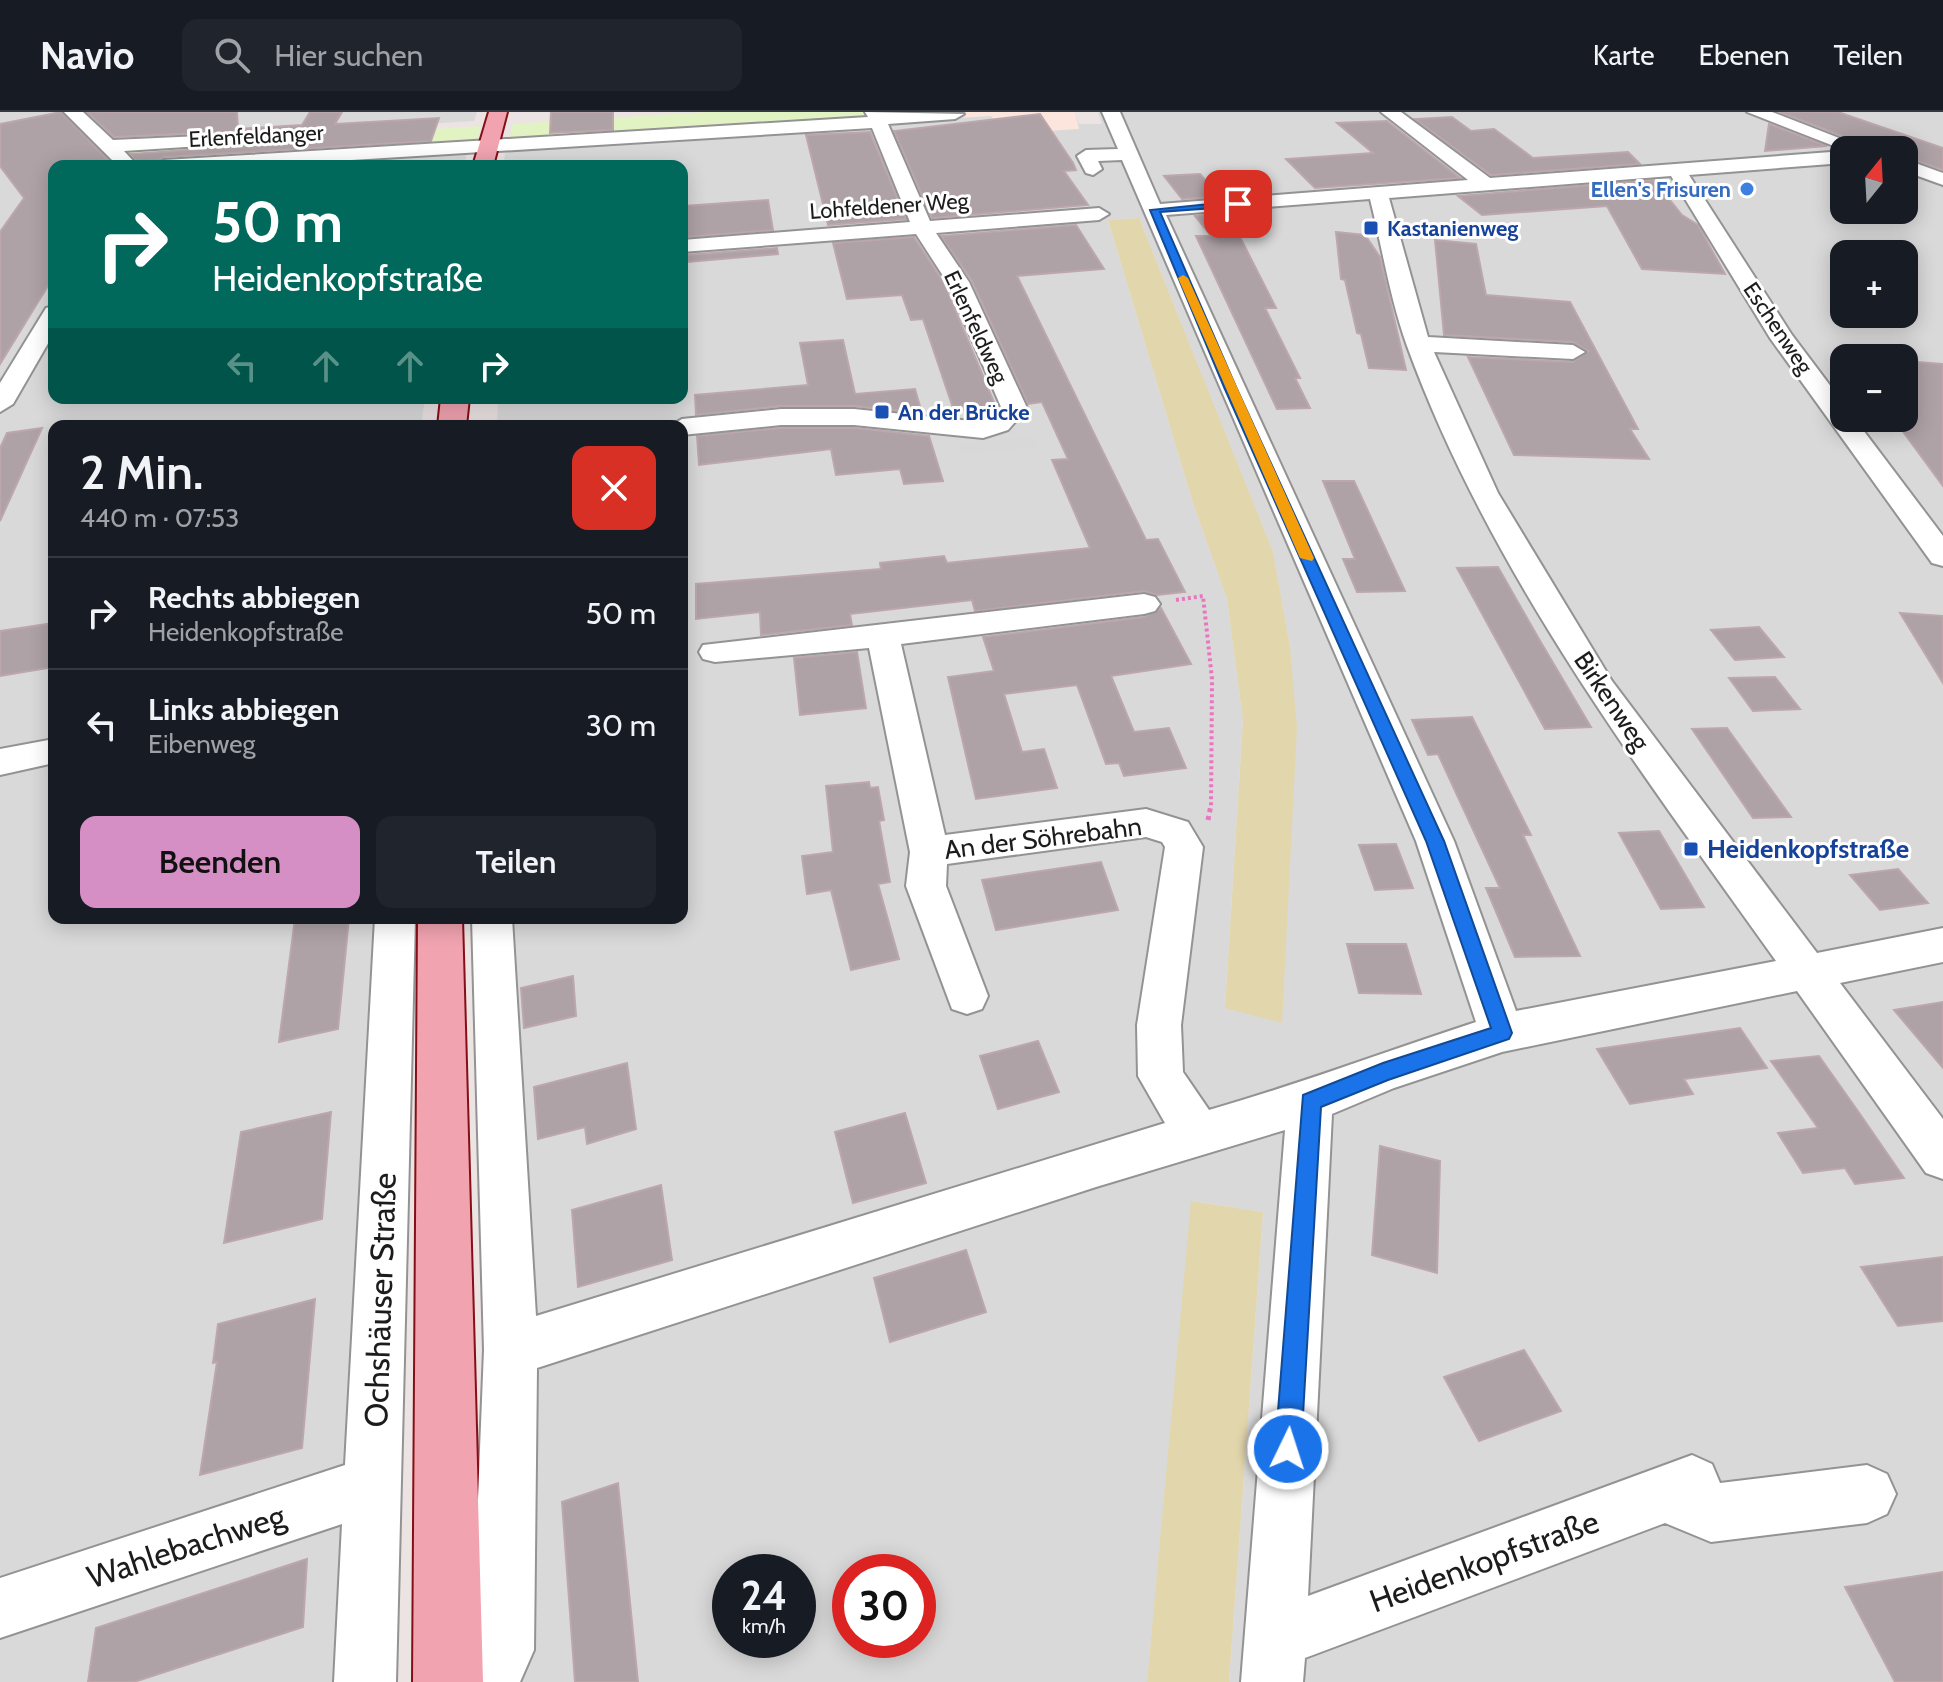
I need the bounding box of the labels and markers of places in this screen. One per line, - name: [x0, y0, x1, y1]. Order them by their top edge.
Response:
- pin: [1204, 170, 1272, 238]
- place label: Ellen's Frisuren: [1591, 176, 1731, 203]
- marker: Ellen's Frisuren: [1738, 180, 1756, 198]
- place label: Kastanienweg: [1387, 215, 1518, 242]
- marker: Kastanienweg: [1362, 219, 1380, 237]
- place label: An der Brücke: [898, 399, 1030, 426]
- marker: An der Brücke: [873, 403, 891, 421]
- place label: Heidenkopfstraße: [1707, 833, 1909, 865]
- marker: Heidenkopfstraße: [1682, 840, 1700, 858]

